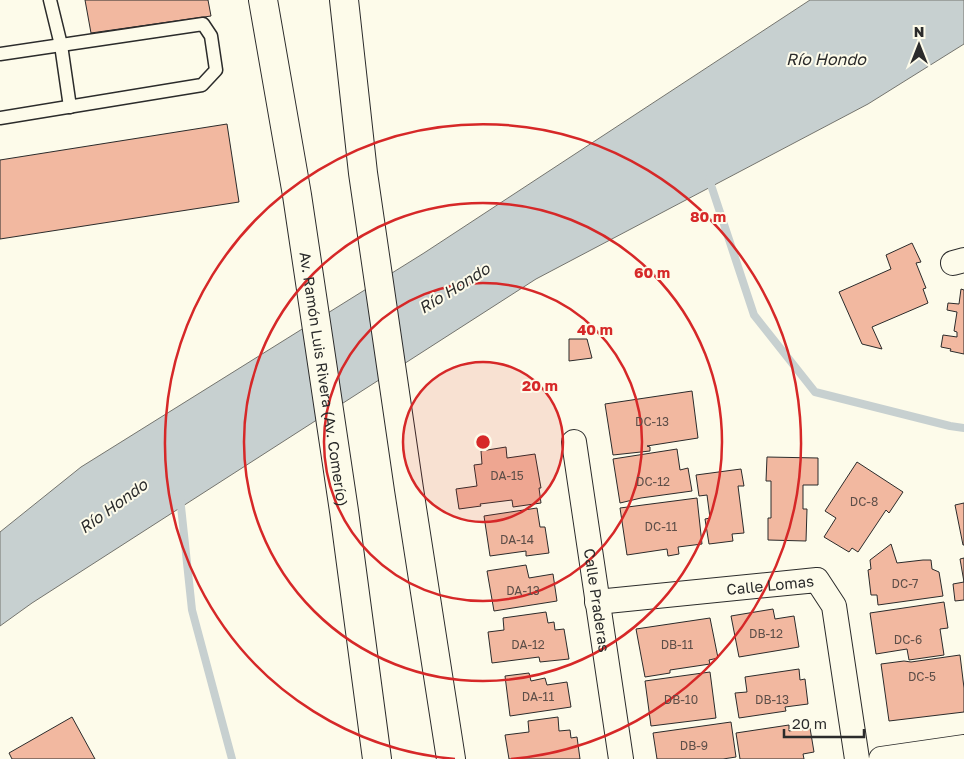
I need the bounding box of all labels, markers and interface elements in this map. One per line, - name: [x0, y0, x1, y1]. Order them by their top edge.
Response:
- north arrow: [894, 20, 944, 70]
- text: N: [914, 23, 924, 40]
- water label: Río Hondo: [786, 49, 867, 69]
- text: 80 m: [690, 207, 726, 225]
- street label: Av. Ramón Luis Rivera (Av. Comerío): [297, 250, 352, 508]
- water label: Río Hondo: [415, 258, 494, 318]
- text: 60 m: [634, 263, 670, 281]
- text: 40 m: [577, 320, 613, 338]
- text: 20 m: [522, 376, 558, 394]
- house number: DC-13: [635, 414, 669, 429]
- centre of rings: [474, 433, 492, 451]
- house number: DA-15: [490, 468, 524, 483]
- water label: Río Hondo: [75, 474, 152, 538]
- house number: DC-12: [636, 474, 670, 489]
- house number: DC-8: [850, 494, 878, 509]
- house number: DC-11: [645, 519, 678, 534]
- house number: DA-14: [500, 532, 534, 547]
- street label: Calle Praderas: [581, 547, 614, 653]
- street label: Calle Lomas: [726, 571, 815, 598]
- house number: DC-7: [892, 576, 918, 591]
- house number: DA-13: [506, 583, 540, 598]
- house number: DB-12: [749, 626, 783, 641]
- house number: DC-6: [894, 632, 922, 647]
- house number: DA-12: [511, 637, 545, 652]
- house number: DB-11: [661, 637, 693, 652]
- house number: DC-5: [908, 669, 936, 684]
- house number: DA-11: [522, 689, 554, 704]
- house number: DB-10: [664, 692, 698, 707]
- house number: DB-13: [755, 692, 789, 707]
- scale bar: [784, 706, 864, 738]
- text: 20 m: [792, 714, 827, 732]
- house number: DB-9: [680, 738, 708, 753]

